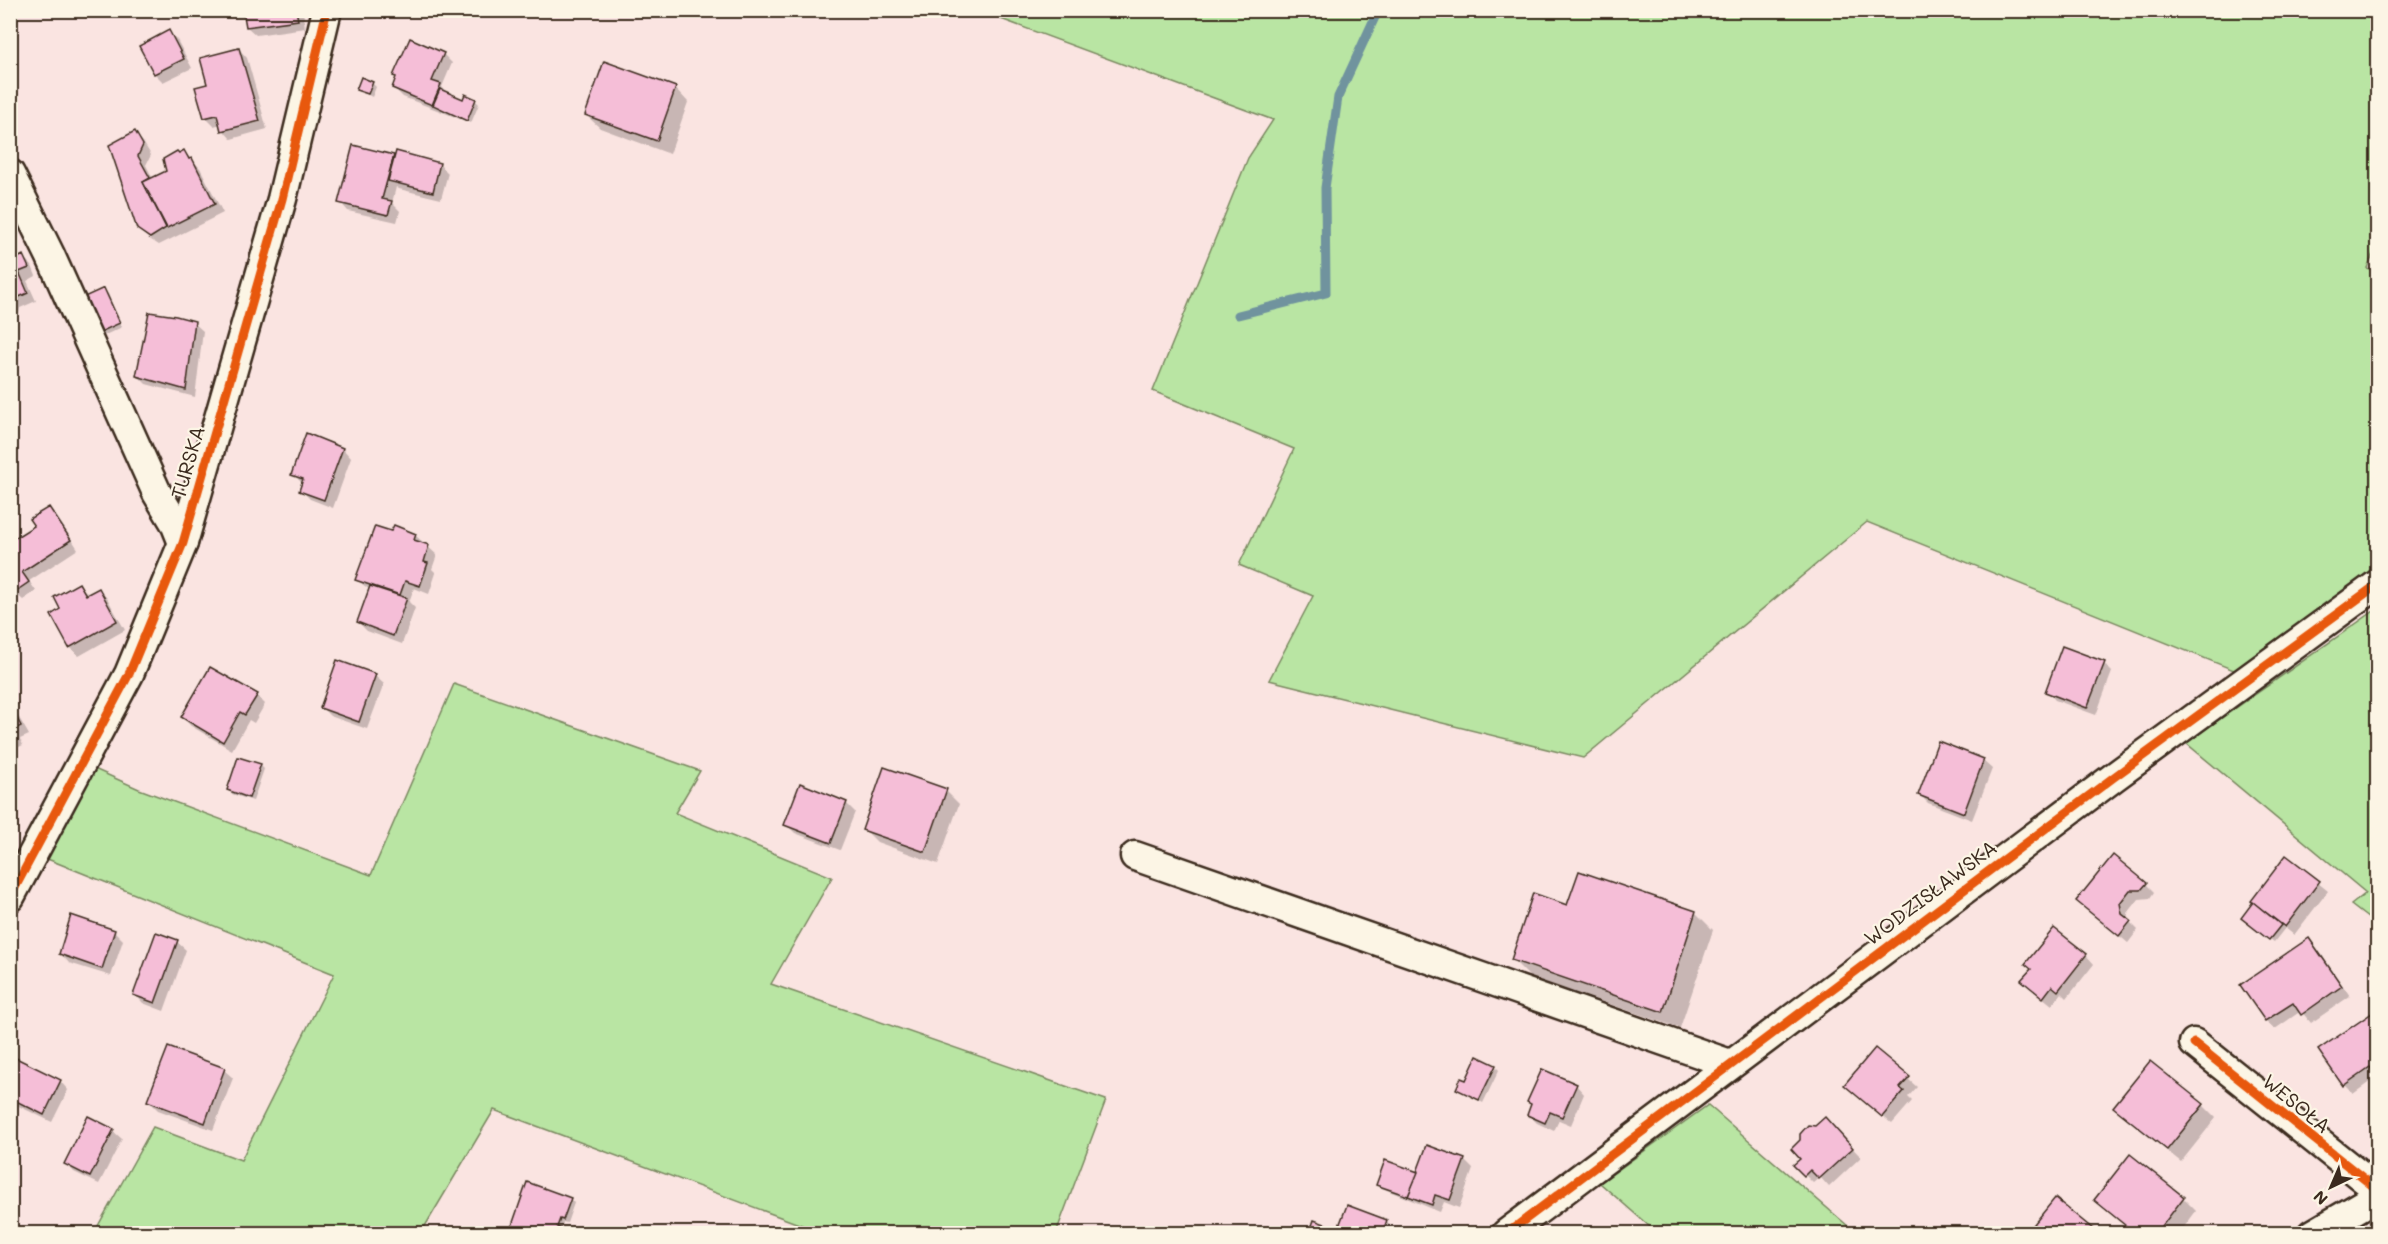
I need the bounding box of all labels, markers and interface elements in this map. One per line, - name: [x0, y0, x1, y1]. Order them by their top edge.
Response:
- street label: TURSKA: [164, 423, 210, 501]
- street label: WODZISŁAWSKA: [1858, 834, 2002, 950]
- street label: WESOŁA: [2258, 1068, 2336, 1138]
- north arrow: [2301, 1157, 2361, 1217]
- text: N: [2309, 1186, 2332, 1210]

